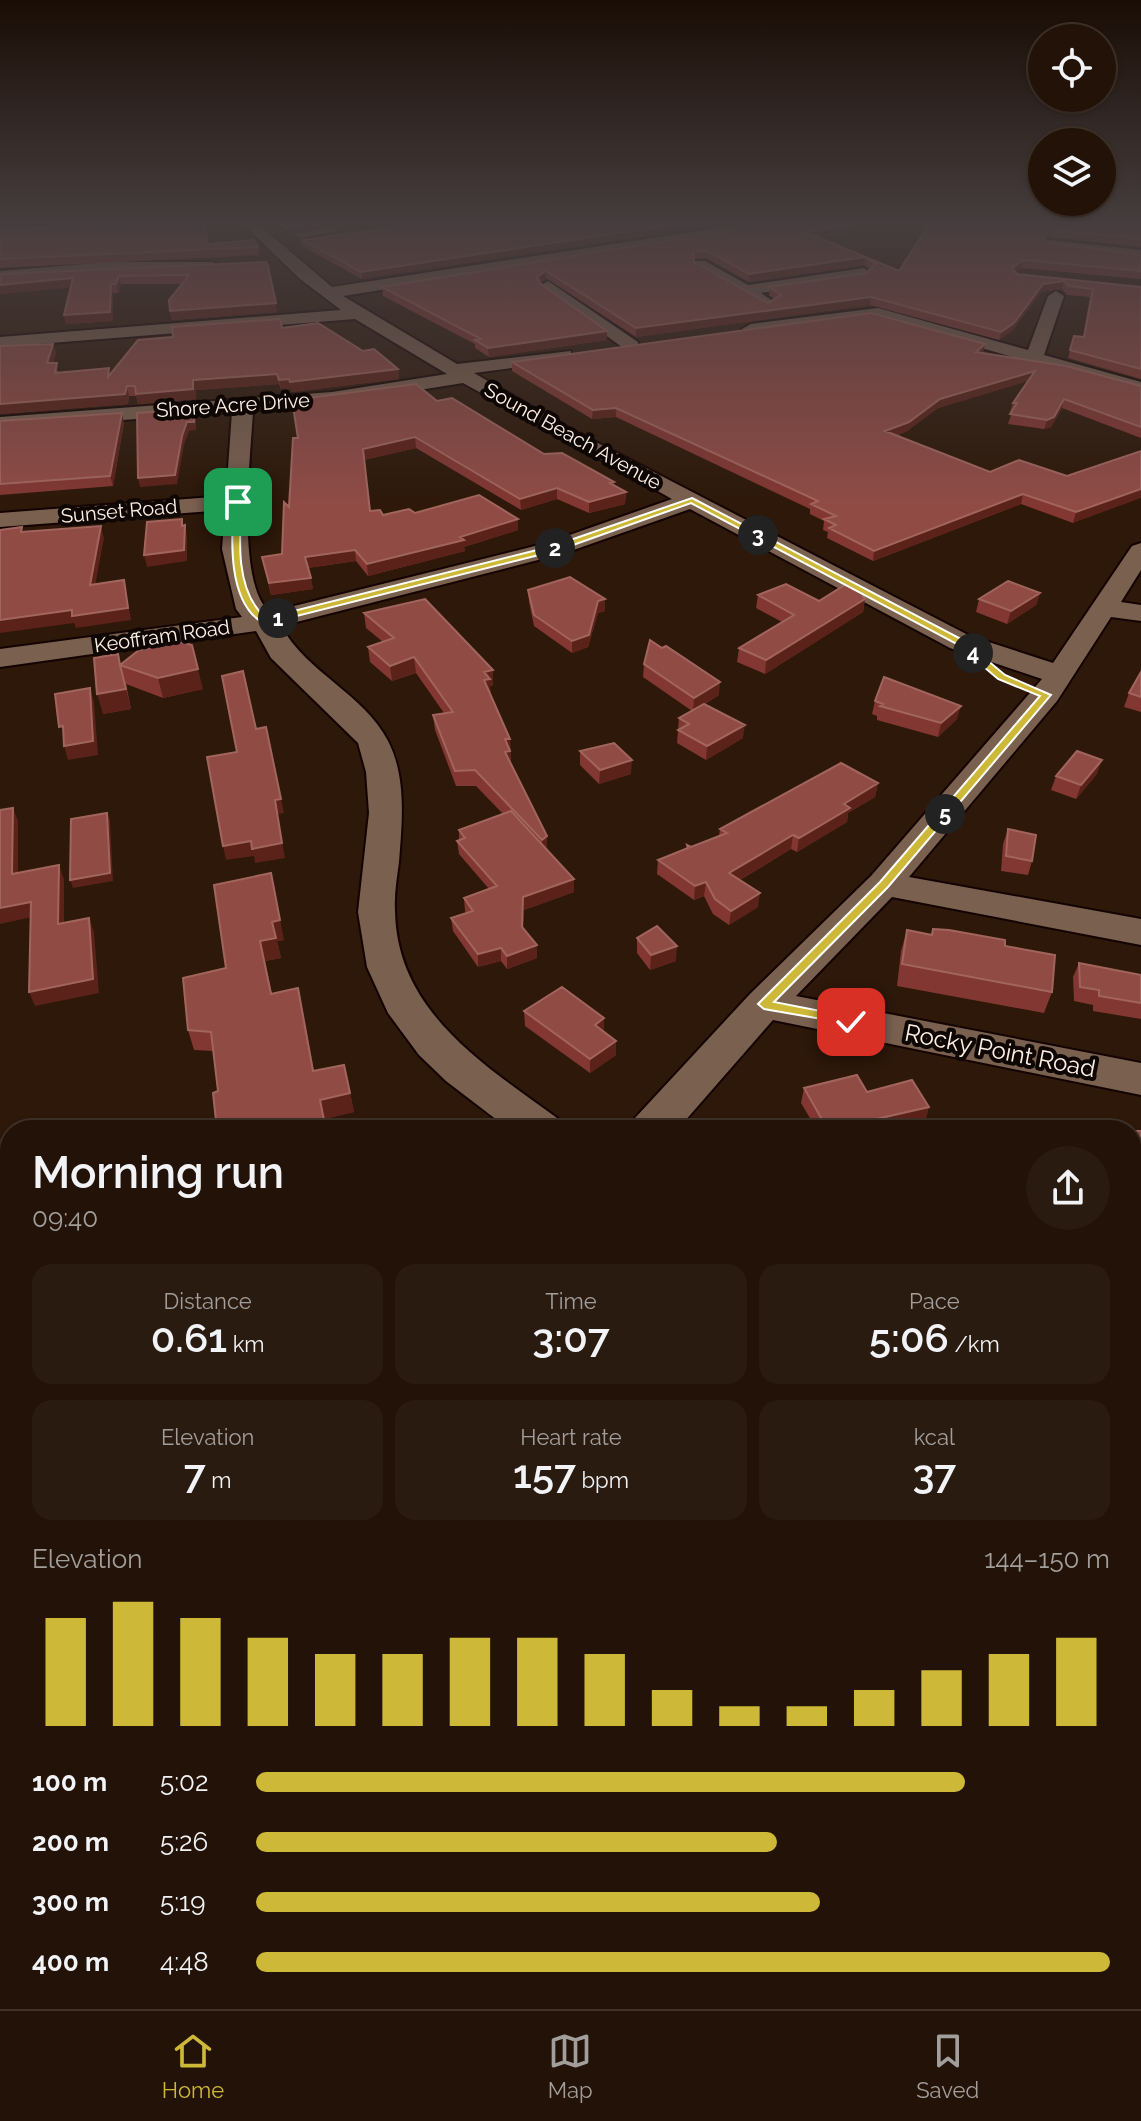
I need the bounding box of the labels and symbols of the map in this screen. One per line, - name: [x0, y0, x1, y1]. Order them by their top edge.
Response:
- street label: Sound Beach Avenue: [480, 377, 666, 495]
- street label: Shore Acre Drive: [155, 388, 311, 422]
- pin: [204, 468, 272, 536]
- street label: Sunset Road: [60, 494, 178, 528]
- pin: 3: [738, 515, 778, 555]
- pin: 2: [535, 528, 575, 568]
- pin: 1: [258, 598, 298, 638]
- street label: Keoffram Road: [93, 615, 231, 657]
- pin: 4: [953, 633, 993, 673]
- pin: 5: [925, 794, 965, 834]
- pin: [817, 988, 885, 1056]
- street label: Rocky Point Road: [902, 1018, 1098, 1083]

